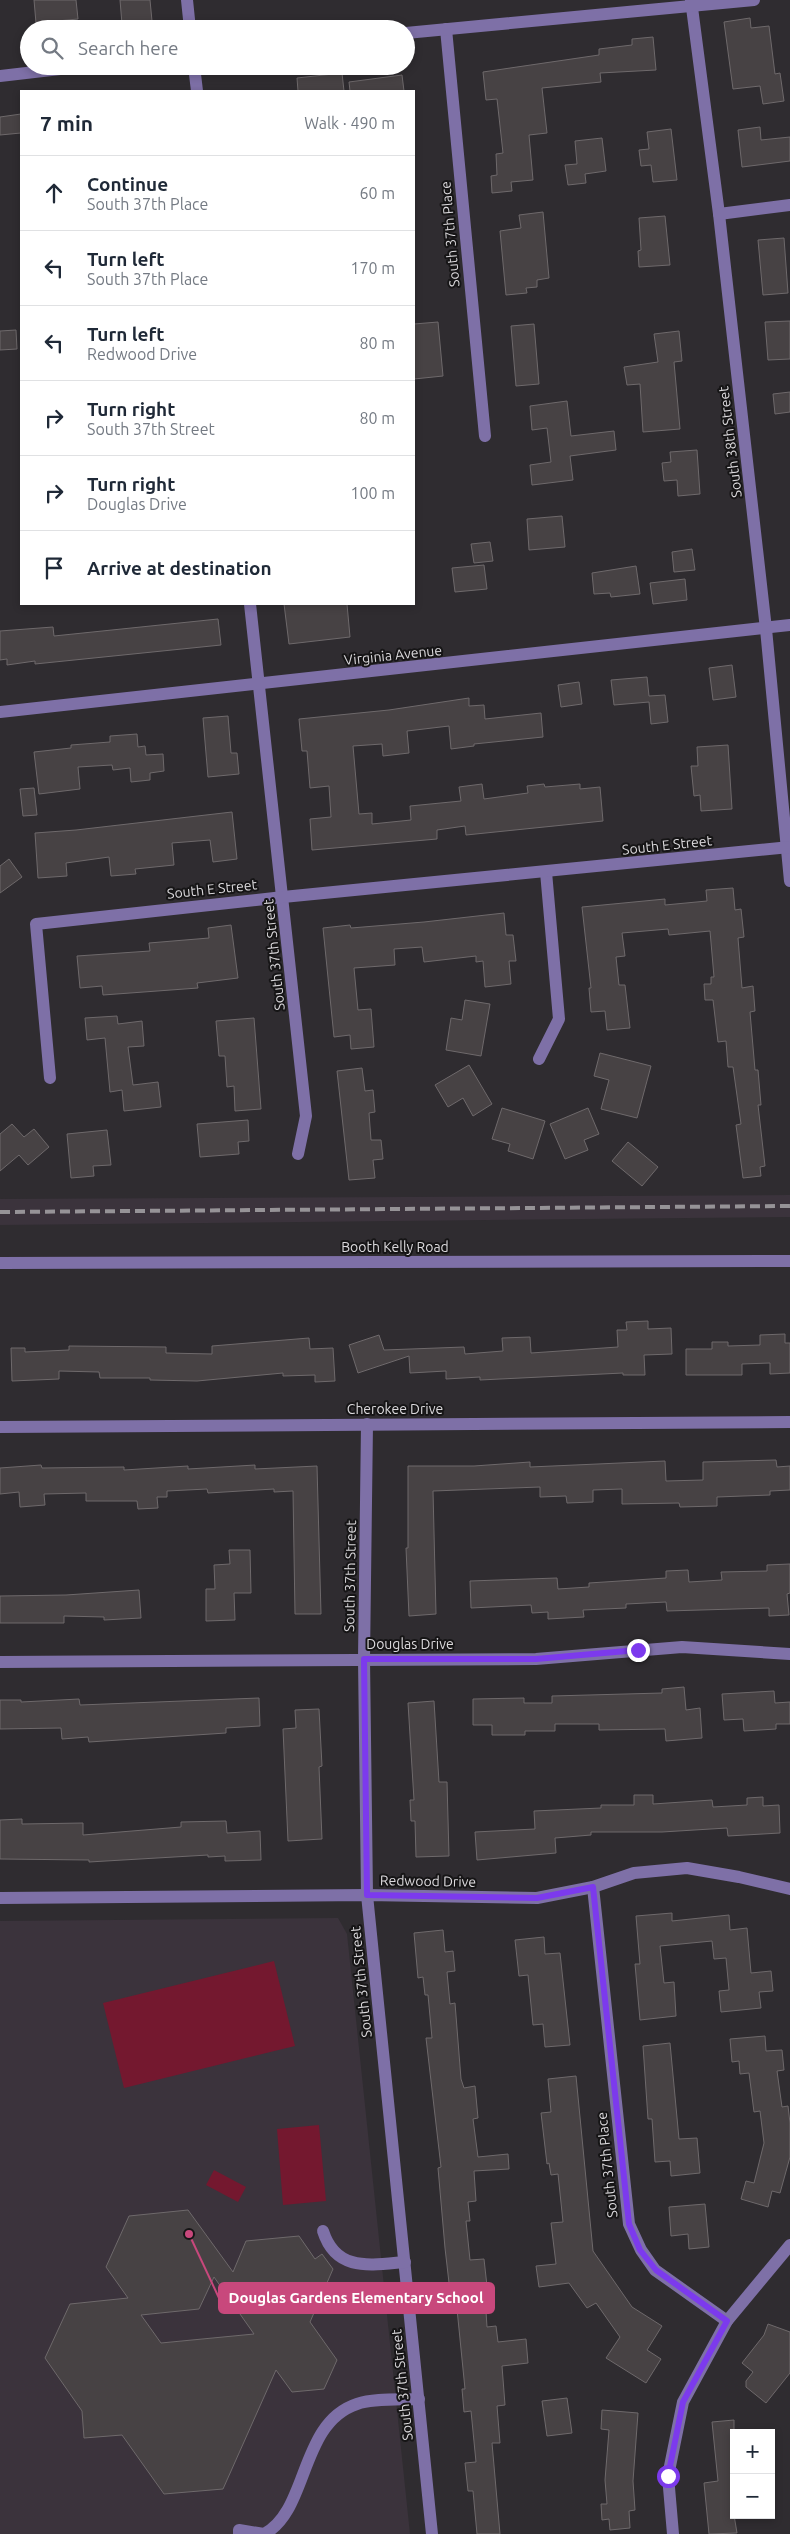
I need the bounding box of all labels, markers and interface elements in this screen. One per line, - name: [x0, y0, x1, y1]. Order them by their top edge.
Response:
- search box: [20, 20, 415, 75]
- icon: search: [38, 34, 66, 62]
- text: Search here: [78, 37, 178, 59]
- text: 7 min: [40, 111, 93, 135]
- text: Walk · 490 m: [304, 114, 395, 132]
- text: Continue: [87, 173, 168, 195]
- icon: ahead: [40, 179, 68, 207]
- street label: South 37th Place: [437, 180, 463, 288]
- text: 60 m: [359, 184, 395, 202]
- text: South 37th Place: [87, 195, 208, 213]
- text: Turn left: [87, 248, 165, 270]
- icon: left: [40, 254, 68, 282]
- text: 170 m: [350, 259, 395, 277]
- text: South 37th Place: [87, 270, 208, 288]
- text: Turn left: [87, 323, 165, 345]
- icon: left: [40, 329, 68, 357]
- text: 80 m: [359, 334, 395, 352]
- text: Redwood Drive: [87, 345, 197, 363]
- street label: South 38th Street: [715, 385, 745, 498]
- text: Turn right: [87, 398, 175, 420]
- icon: right: [40, 404, 68, 432]
- text: 80 m: [359, 409, 395, 427]
- text: South 37th Street: [87, 420, 215, 438]
- text: Turn right: [87, 473, 175, 495]
- icon: right: [40, 479, 68, 507]
- text: 100 m: [350, 484, 395, 502]
- text: Douglas Drive: [87, 495, 187, 513]
- icon: arrive: [40, 554, 68, 582]
- text: Arrive at destination: [87, 557, 272, 579]
- street label: Virginia Avenue: [343, 642, 443, 668]
- street label: South E Street: [621, 832, 713, 858]
- street label: South E Street: [166, 876, 258, 902]
- street label: South 37th Street: [260, 898, 288, 1011]
- street label: Booth Kelly Road: [341, 1239, 449, 1255]
- street label: Cherokee Drive: [347, 1401, 443, 1417]
- street label: South 37th Street: [341, 1519, 359, 1632]
- street label: Douglas Drive: [366, 1636, 454, 1652]
- route end: [627, 1639, 650, 1662]
- street label: Redwood Drive: [380, 1872, 476, 1890]
- street label: South 37th Street: [347, 1925, 375, 2038]
- street label: South 37th Place: [593, 2111, 621, 2219]
- callout: Douglas Gardens Elementary School: [219, 2283, 494, 2313]
- text: Douglas Gardens Elementary School: [229, 2289, 484, 2306]
- street label: South 37th Street: [388, 2328, 416, 2441]
- map controls: [730, 2429, 775, 2519]
- button: +: [730, 2429, 775, 2474]
- route start: [657, 2465, 680, 2488]
- button: −: [730, 2474, 775, 2519]

